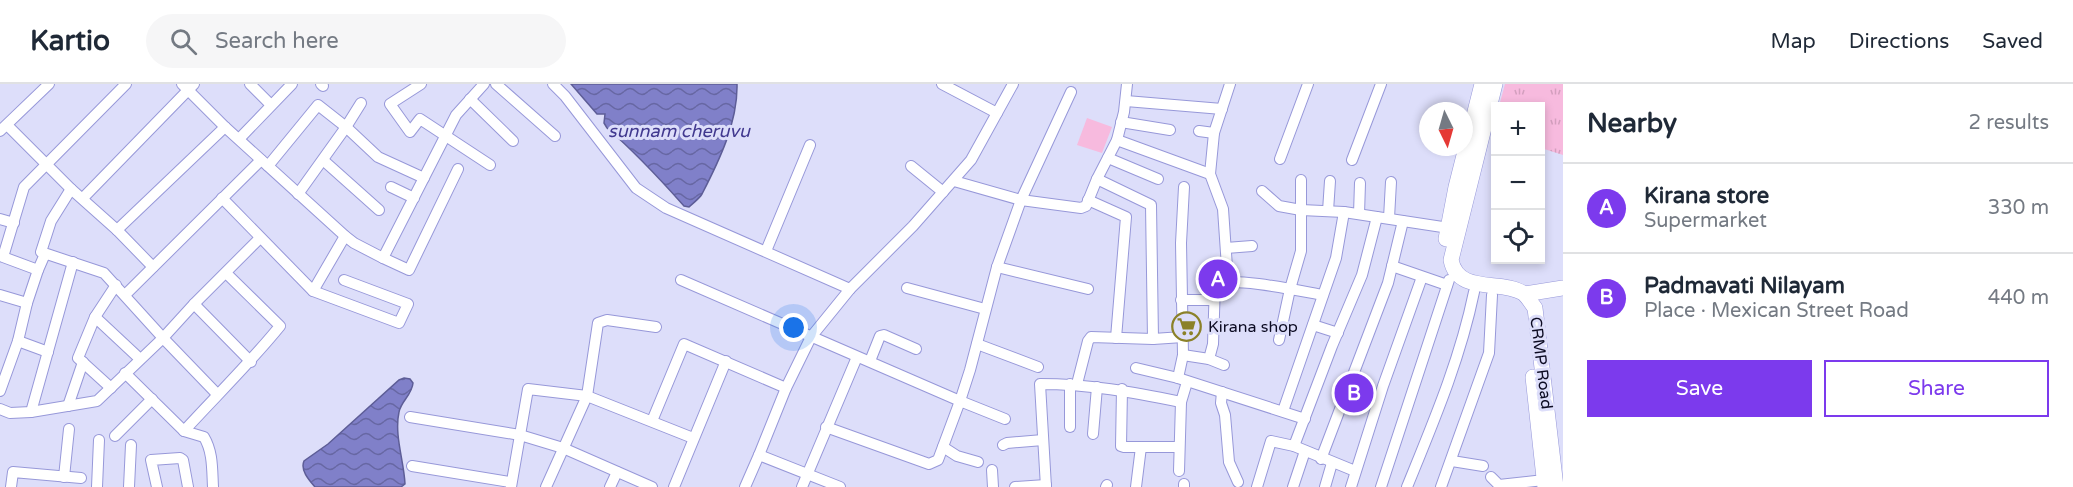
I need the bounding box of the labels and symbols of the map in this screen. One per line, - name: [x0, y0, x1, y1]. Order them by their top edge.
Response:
- north arrow: [1419, 102, 1473, 156]
- water label: sunnam cheruvu: [608, 120, 751, 142]
- pin: A: [1198, 256, 1238, 302]
- supermarket icon: Kirana shop: [1171, 311, 1203, 343]
- your location: [779, 313, 808, 342]
- street label: CRMP Road: [1525, 316, 1557, 410]
- place label: Kirana shop: [1208, 317, 1298, 337]
- pin: B: [1334, 370, 1374, 416]

